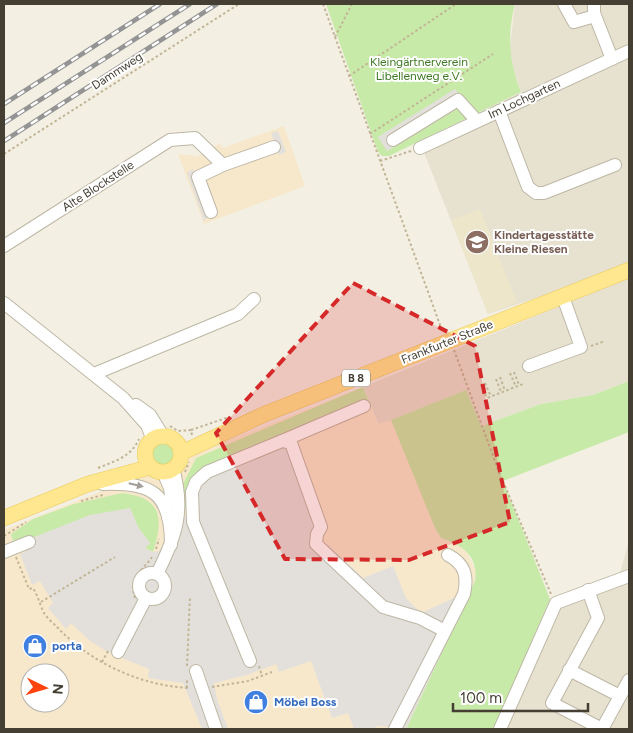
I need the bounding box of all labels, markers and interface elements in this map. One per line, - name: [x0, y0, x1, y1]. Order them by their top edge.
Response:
- street label: Dammweg: [89, 49, 145, 93]
- park label: Kleingärtnerverein Libellenweg e.V.: [370, 55, 468, 83]
- street label: Im Lochgarten: [486, 76, 562, 122]
- street label: Alte Blockstelle: [60, 157, 137, 214]
- place label: Kindertagesstätte Kleine Riesen: [494, 228, 594, 256]
- school or university icon: Kindertagesstätte Kleine Riesen: [464, 229, 490, 255]
- street label: Frankfurter Straße: [399, 317, 495, 367]
- road number: B 8: [342, 369, 370, 386]
- one-way arrow: [129, 481, 144, 489]
- shop icon: porta: [22, 633, 48, 659]
- place label: porta: [52, 639, 82, 653]
- north arrow: [20, 663, 70, 713]
- scale bar: [453, 680, 588, 712]
- text: N: [49, 683, 66, 695]
- shop icon: Möbel Boss: [243, 689, 269, 715]
- text: 100 m: [460, 689, 502, 707]
- place label: Möbel Boss: [274, 695, 337, 709]

